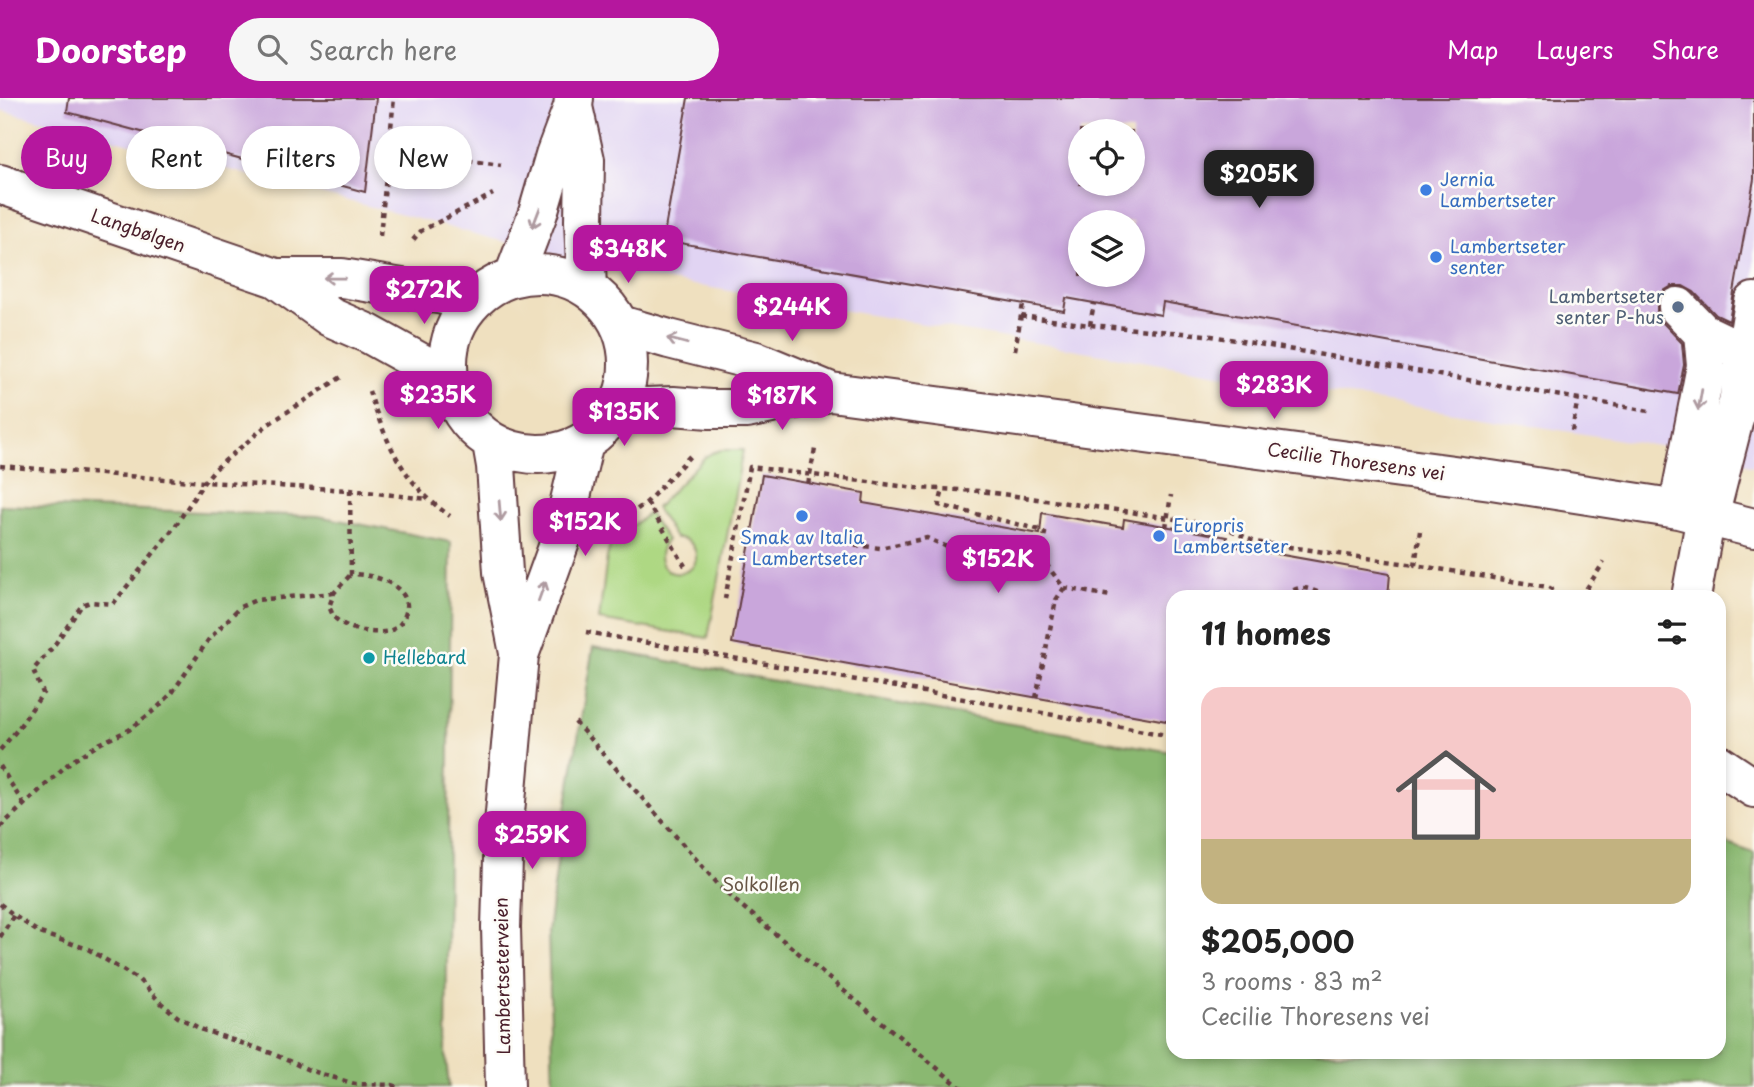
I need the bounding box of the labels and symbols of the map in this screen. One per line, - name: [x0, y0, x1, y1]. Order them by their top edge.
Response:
- pin: $205K: [1210, 150, 1308, 210]
- place label: Jernia Lambertseter: [1440, 165, 1556, 213]
- marker: Jernia Lambertseter: [1418, 182, 1434, 198]
- street label: Langbølgen: [88, 201, 189, 258]
- one-way arrow: [528, 207, 541, 229]
- pin: $348K: [579, 226, 677, 285]
- place label: Lambertseter senter: [1450, 232, 1566, 280]
- marker: Lambertseter senter: [1428, 249, 1444, 265]
- pin: $272K: [375, 266, 473, 326]
- one-way arrow: [323, 271, 346, 285]
- place label: Lambertseter senter P-hus: [1549, 282, 1665, 330]
- pin: $244K: [743, 284, 841, 343]
- marker: Lambertseter senter P-hus: [1670, 299, 1686, 315]
- one-way arrow: [666, 334, 688, 347]
- pin: $283K: [1225, 362, 1323, 421]
- pin: $235K: [389, 372, 487, 431]
- pin: $187K: [733, 372, 831, 432]
- pin: $135K: [575, 388, 673, 448]
- one-way arrow: [1693, 388, 1706, 411]
- street label: Cecilie Thoresens vei: [1266, 435, 1447, 486]
- pin: $152K: [536, 498, 634, 558]
- one-way arrow: [494, 499, 507, 521]
- marker: Smak av Italia - Lambertseter: [794, 508, 810, 524]
- place label: Europris Lambertseter: [1173, 511, 1289, 559]
- place label: Smak av Italia - Lambertseter: [738, 523, 867, 571]
- marker: Europris Lambertseter: [1151, 528, 1167, 544]
- pin: $152K: [949, 536, 1047, 595]
- one-way arrow: [537, 580, 549, 602]
- place label: Hellebard: [383, 643, 466, 670]
- marker: Hellebard: [361, 650, 377, 666]
- pin: $259K: [483, 812, 581, 871]
- park label: Solkollen: [722, 870, 800, 897]
- street label: Lambertseterveien: [487, 897, 516, 1055]

